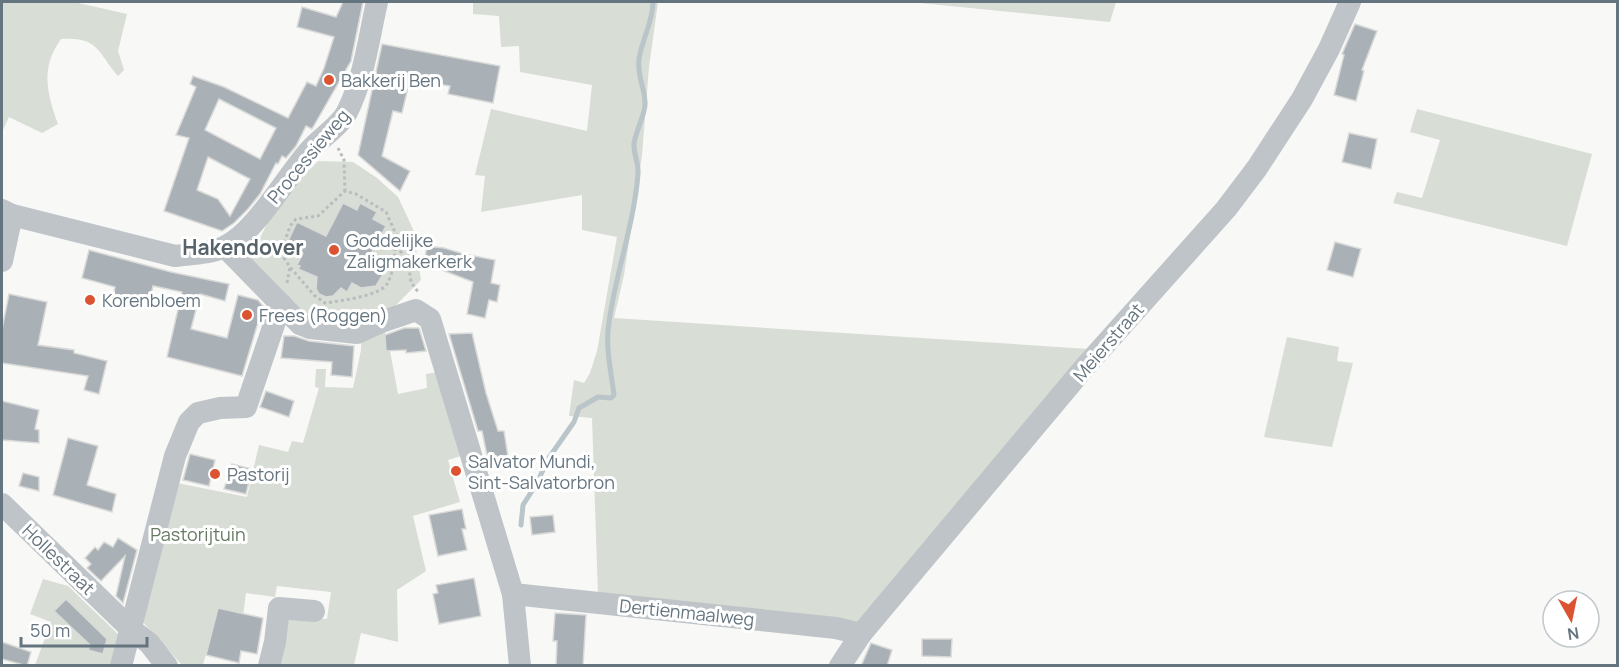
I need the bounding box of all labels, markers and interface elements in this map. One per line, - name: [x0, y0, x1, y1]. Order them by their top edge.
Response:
- place label: Bakkerij Ben: [341, 68, 441, 92]
- marker: Bakkerij Ben: [322, 73, 336, 87]
- street label: Processieweg: [262, 104, 354, 208]
- place label: Goddelijke Zaligmakerkerk: [346, 228, 473, 273]
- district label: Hakendover: [182, 233, 304, 261]
- marker: Goddelijke Zaligmakerkerk: [327, 243, 341, 257]
- place label: Korenbloem: [102, 288, 201, 312]
- marker: Korenbloem: [83, 293, 97, 307]
- street label: Meierstraat: [1067, 298, 1149, 386]
- place label: Frees (Roggen): [259, 303, 388, 327]
- marker: Frees (Roggen): [240, 308, 254, 322]
- place label: Salvator Mundi, Sint-Salvatorbron: [468, 449, 615, 494]
- place label: Pastorij: [227, 462, 290, 486]
- marker: Salvator Mundi, Sint-Salvatorbron: [449, 464, 463, 478]
- marker: Pastorij: [208, 467, 222, 481]
- street label: Hollestraat: [18, 518, 100, 600]
- park label: Pastorijtuin: [150, 522, 246, 546]
- north arrow: [1541, 589, 1601, 649]
- street label: Dertienmaalweg: [618, 593, 756, 631]
- scale bar: [21, 610, 147, 648]
- text: 50 m: [30, 618, 70, 642]
- text: N: [1566, 622, 1581, 646]

